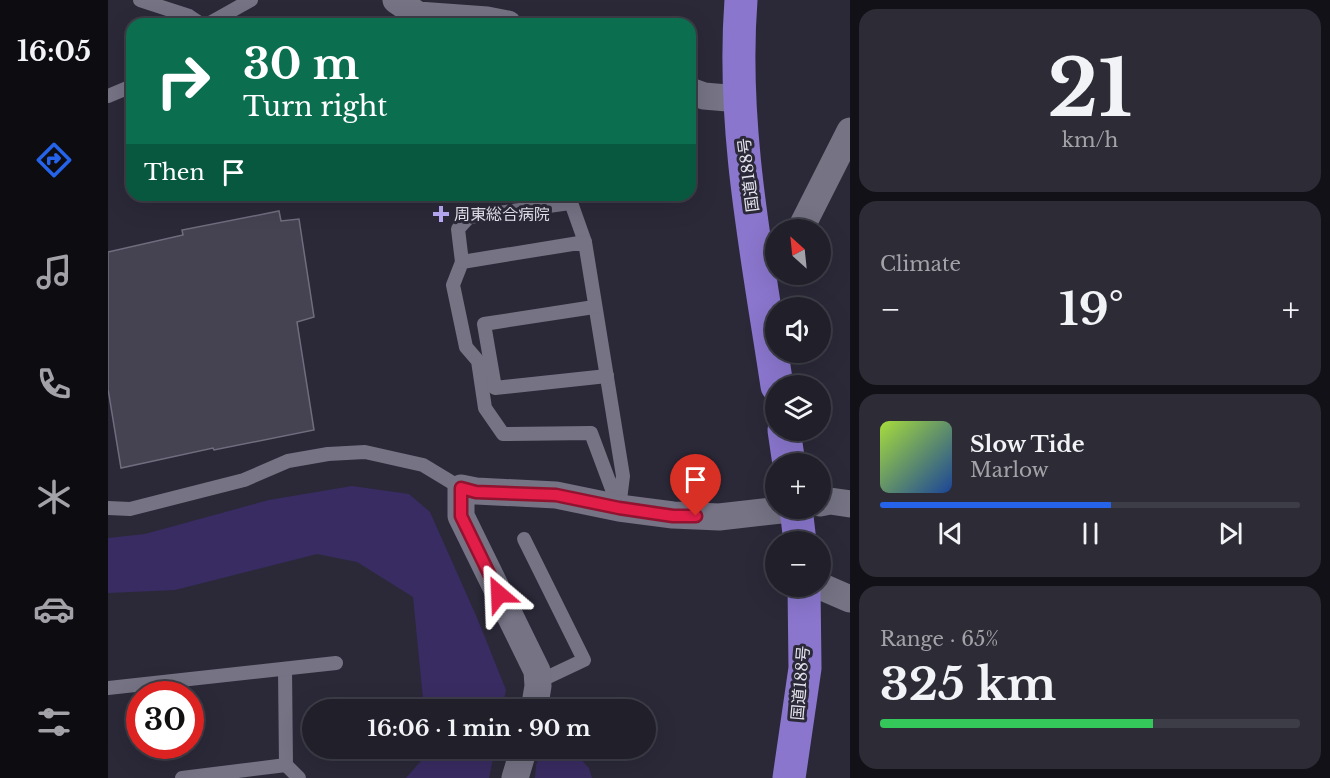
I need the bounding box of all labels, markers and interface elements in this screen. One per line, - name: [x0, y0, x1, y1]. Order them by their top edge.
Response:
- text: 16:05: [17, 35, 91, 68]
- text: 30 m: [243, 38, 359, 90]
- text: 21: [1048, 40, 1132, 137]
- icon: right: [144, 42, 222, 120]
- text: Turn right: [243, 90, 387, 123]
- text: km/h: [1062, 128, 1118, 152]
- street label: 国道188号: [734, 137, 762, 213]
- icon: directions: [33, 139, 75, 181]
- icon: arrive: [217, 156, 250, 189]
- text: Then: [144, 159, 205, 186]
- place label: 周東総合病院: [454, 204, 550, 224]
- marker: 周東総合病院: [432, 205, 450, 223]
- north arrow: [765, 219, 831, 285]
- map controls: [765, 219, 831, 597]
- icon: music: [33, 251, 75, 293]
- text: Climate: [880, 252, 961, 276]
- text: 19°: [1059, 281, 1124, 337]
- text: −: [880, 289, 901, 330]
- text: +: [1282, 289, 1300, 330]
- button: sound: [765, 297, 831, 363]
- icon: phone: [33, 363, 75, 405]
- button: layers: [765, 375, 831, 441]
- text: Slow Tide: [970, 431, 1085, 458]
- button: +: [765, 453, 831, 519]
- pin: [670, 454, 721, 516]
- text: Marlow: [970, 458, 1049, 482]
- icon: arrive: [679, 463, 712, 496]
- icon: climate: [33, 476, 75, 518]
- icon: previous: [934, 517, 967, 550]
- icon: pause: [1074, 517, 1107, 550]
- icon: next: [1214, 517, 1247, 550]
- button: −: [765, 531, 831, 597]
- position arrow: [467, 562, 531, 626]
- icon: car: [33, 588, 75, 630]
- text: Range · 65%: [880, 627, 999, 651]
- street label: 国道188号: [787, 645, 813, 721]
- text: 325 km: [880, 656, 1056, 712]
- speed limit sign: 30: [126, 681, 204, 759]
- icon: filters: [33, 701, 75, 743]
- text: 16:06 · 1 min · 90 m: [367, 715, 591, 742]

